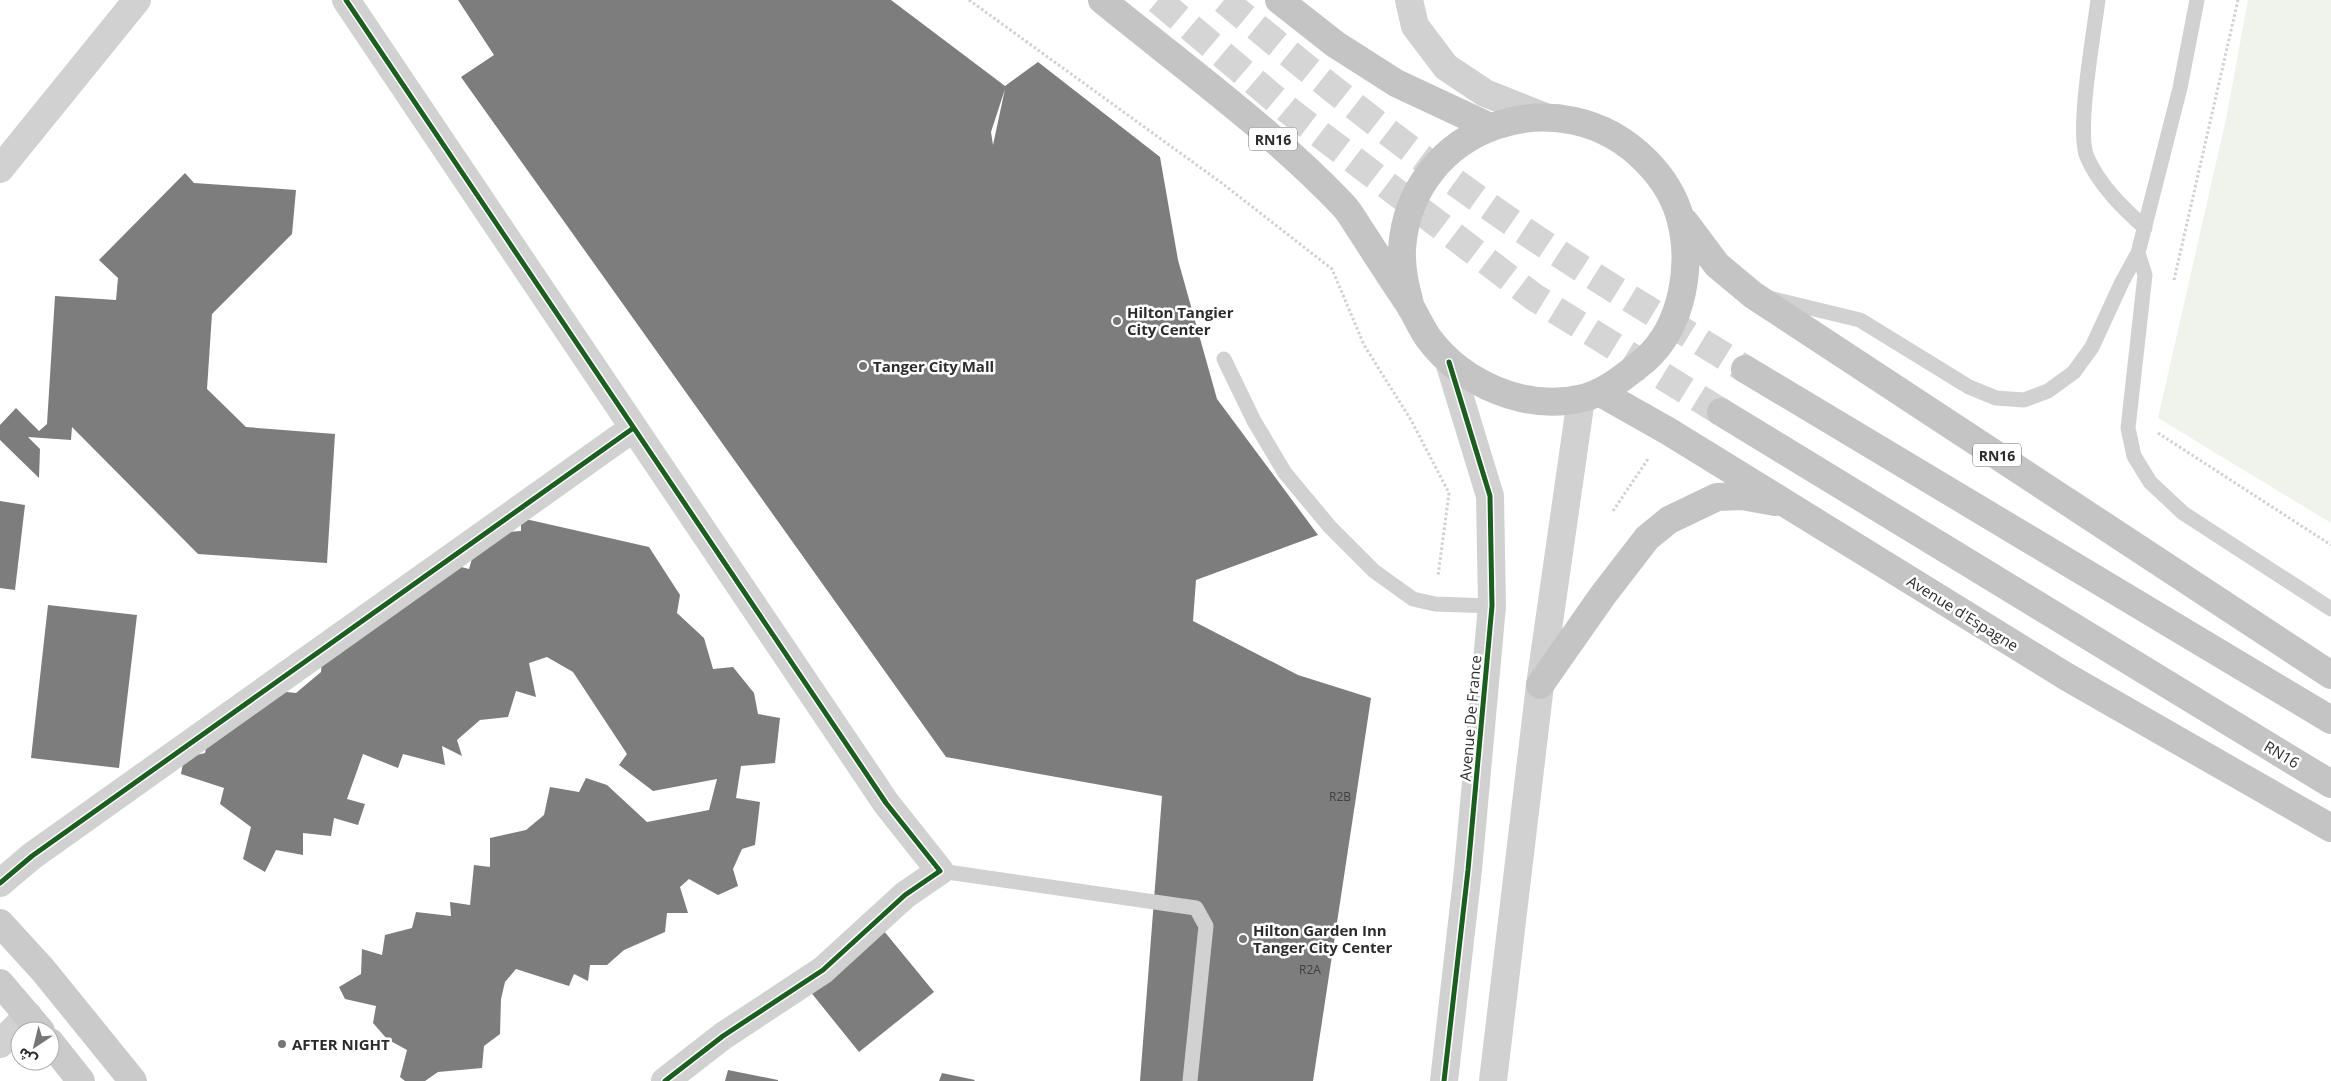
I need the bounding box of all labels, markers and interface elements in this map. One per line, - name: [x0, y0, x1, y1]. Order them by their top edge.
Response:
- road number: RN16: [1249, 128, 1297, 150]
- place label: Hilton Tangier City Center: [1127, 302, 1234, 339]
- marker: Hilton Tangier City Center: [1111, 315, 1123, 327]
- place label: Tanger City Mall: [873, 356, 994, 376]
- marker: Tanger City Mall: [857, 360, 869, 372]
- road number: RN16: [1973, 444, 2021, 466]
- street label: Avenue d'Espagne: [1904, 571, 2022, 655]
- street label: Avenue De France: [1455, 654, 1485, 782]
- street label: RN16: [2261, 736, 2303, 772]
- house number: R2B: [1329, 788, 1351, 805]
- place label: Hilton Garden Inn Tanger City Center: [1253, 920, 1392, 957]
- marker: Hilton Garden Inn Tanger City Center: [1237, 933, 1249, 945]
- house number: R2A: [1299, 961, 1321, 978]
- north arrow: [10, 1021, 60, 1071]
- place label: AFTER NIGHT: [292, 1034, 390, 1054]
- marker: AFTER NIGHT: [276, 1038, 288, 1050]
- text: ش: [14, 1044, 41, 1070]

